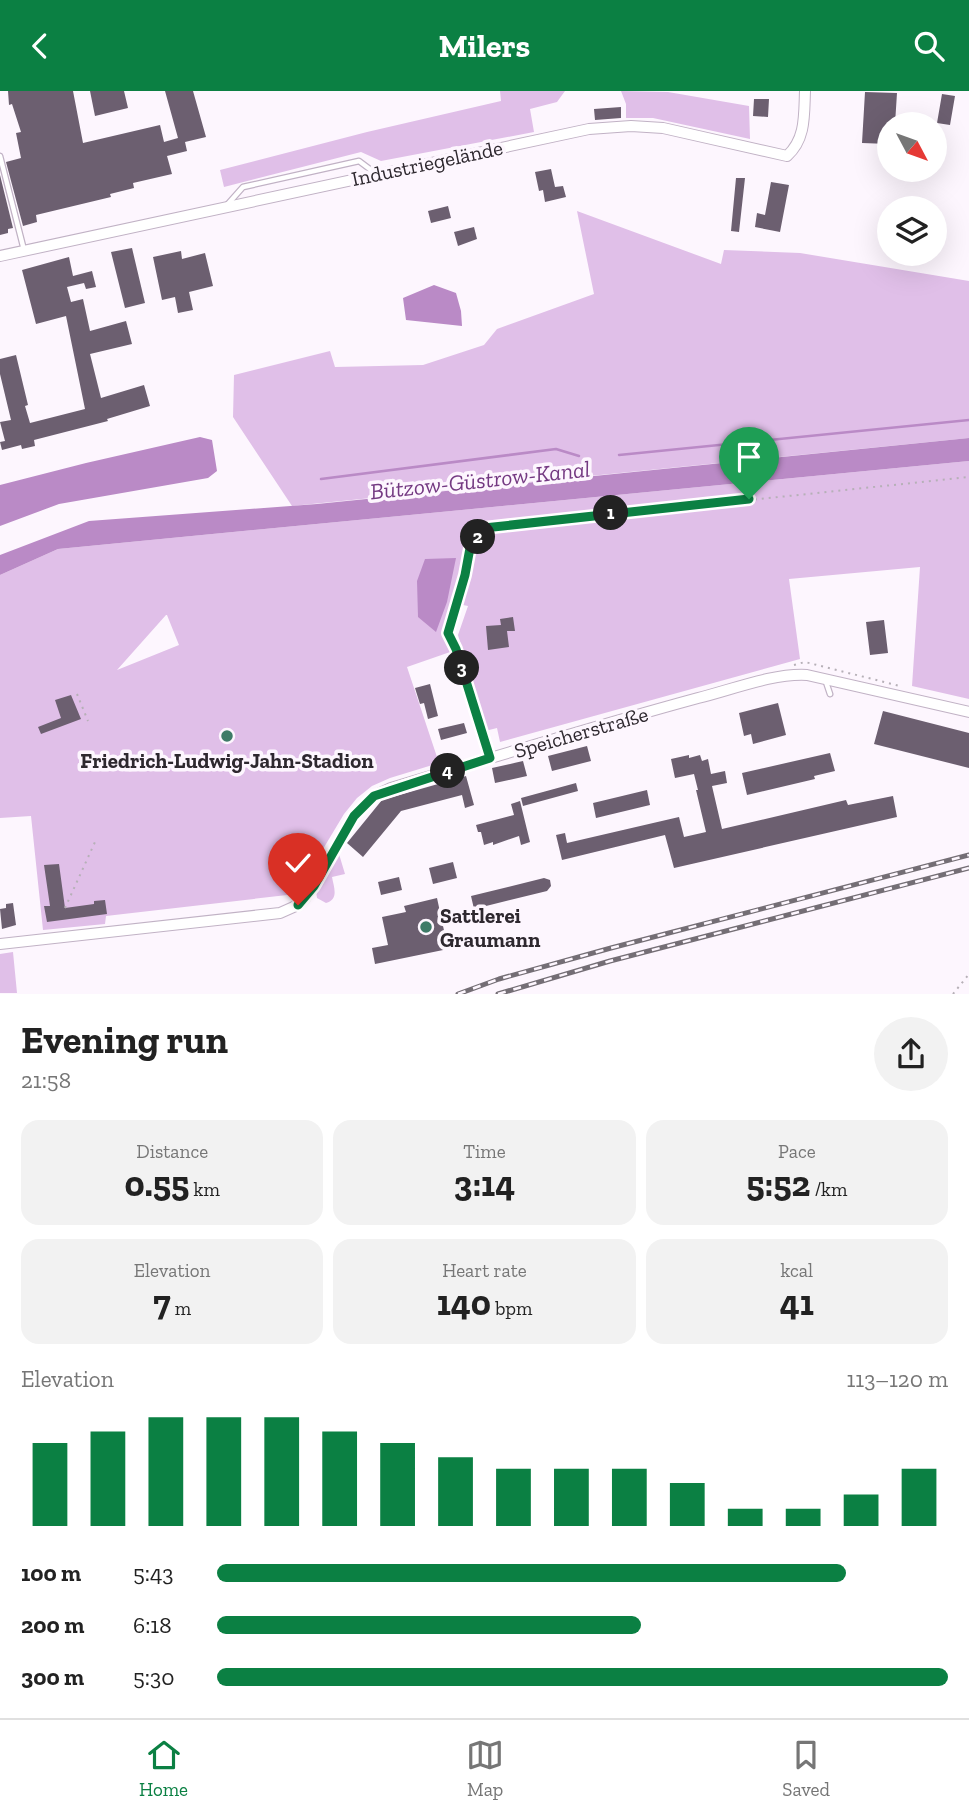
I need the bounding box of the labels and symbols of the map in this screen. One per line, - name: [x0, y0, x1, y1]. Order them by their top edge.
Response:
- north arrow: [877, 112, 947, 182]
- street label: Industriegelände: [349, 135, 505, 191]
- pin: [719, 427, 779, 499]
- water label: Bützow-Güstrow-Kanal: [369, 455, 591, 505]
- pin: 1: [594, 495, 628, 531]
- pin: 2: [461, 519, 496, 555]
- pin: 3: [444, 651, 480, 685]
- street label: Speicherstraße: [511, 701, 651, 763]
- marker: Friedrich-Ludwig-Jahn-Stadion: [219, 728, 235, 744]
- place label: Friedrich-Ludwig-Jahn-Stadion: [80, 748, 374, 773]
- pin: 4: [430, 753, 466, 789]
- pin: [268, 833, 328, 905]
- place label: Sattlerei Graumann: [440, 903, 541, 952]
- marker: Sattlerei Graumann: [418, 919, 434, 935]

